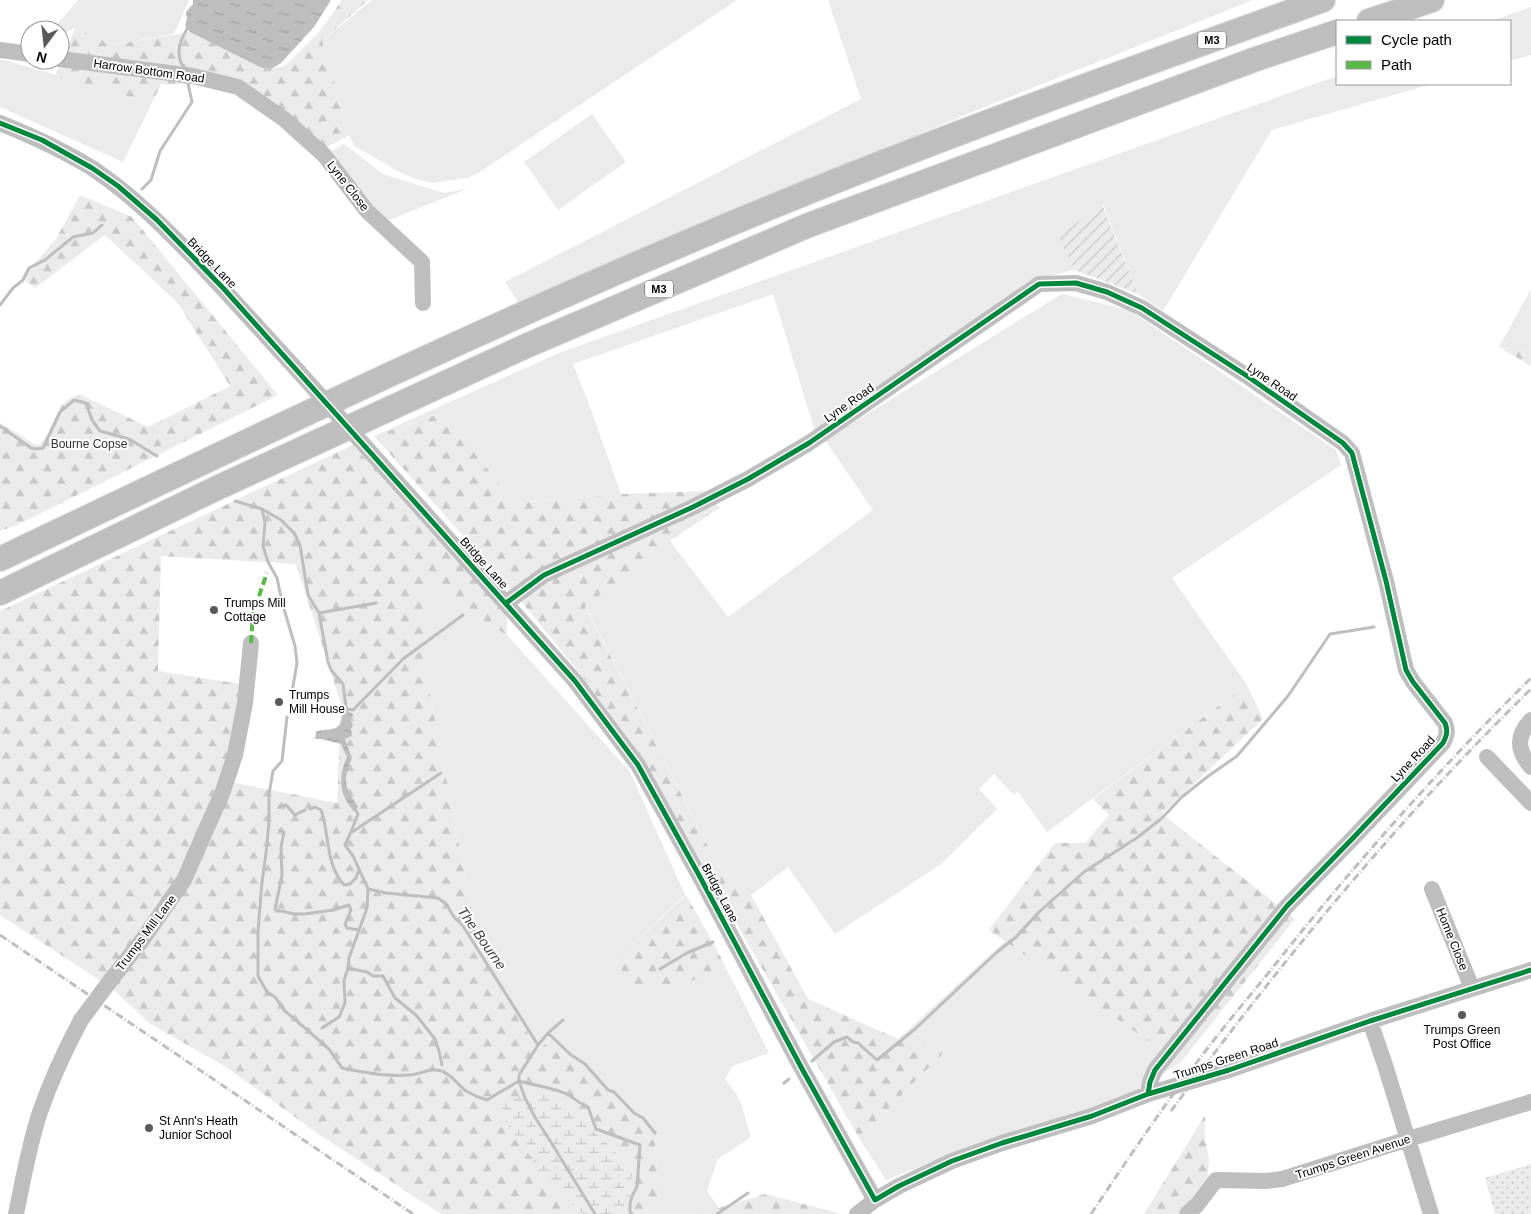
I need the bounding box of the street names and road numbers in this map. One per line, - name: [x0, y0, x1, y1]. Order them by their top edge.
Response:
- road number: M3: [1198, 32, 1226, 48]
- street label: Harrow Bottom Road: [93, 56, 205, 86]
- street label: Lyne Close: [324, 158, 372, 214]
- street label: Bridge Lane: [184, 235, 240, 291]
- road number: M3: [645, 280, 673, 298]
- street label: Lyne Road: [1244, 360, 1300, 404]
- street label: Lyne Road: [821, 381, 877, 425]
- street label: Bridge Lane: [457, 534, 511, 592]
- street label: Lyne Road: [1388, 733, 1438, 785]
- street label: Bridge Lane: [699, 861, 742, 925]
- street label: Trumps Mill Lane: [113, 892, 179, 974]
- street label: Home Close: [1433, 906, 1471, 973]
- street label: Trumps Green Road: [1172, 1036, 1280, 1082]
- street label: Trumps Green Avenue: [1294, 1132, 1413, 1182]

